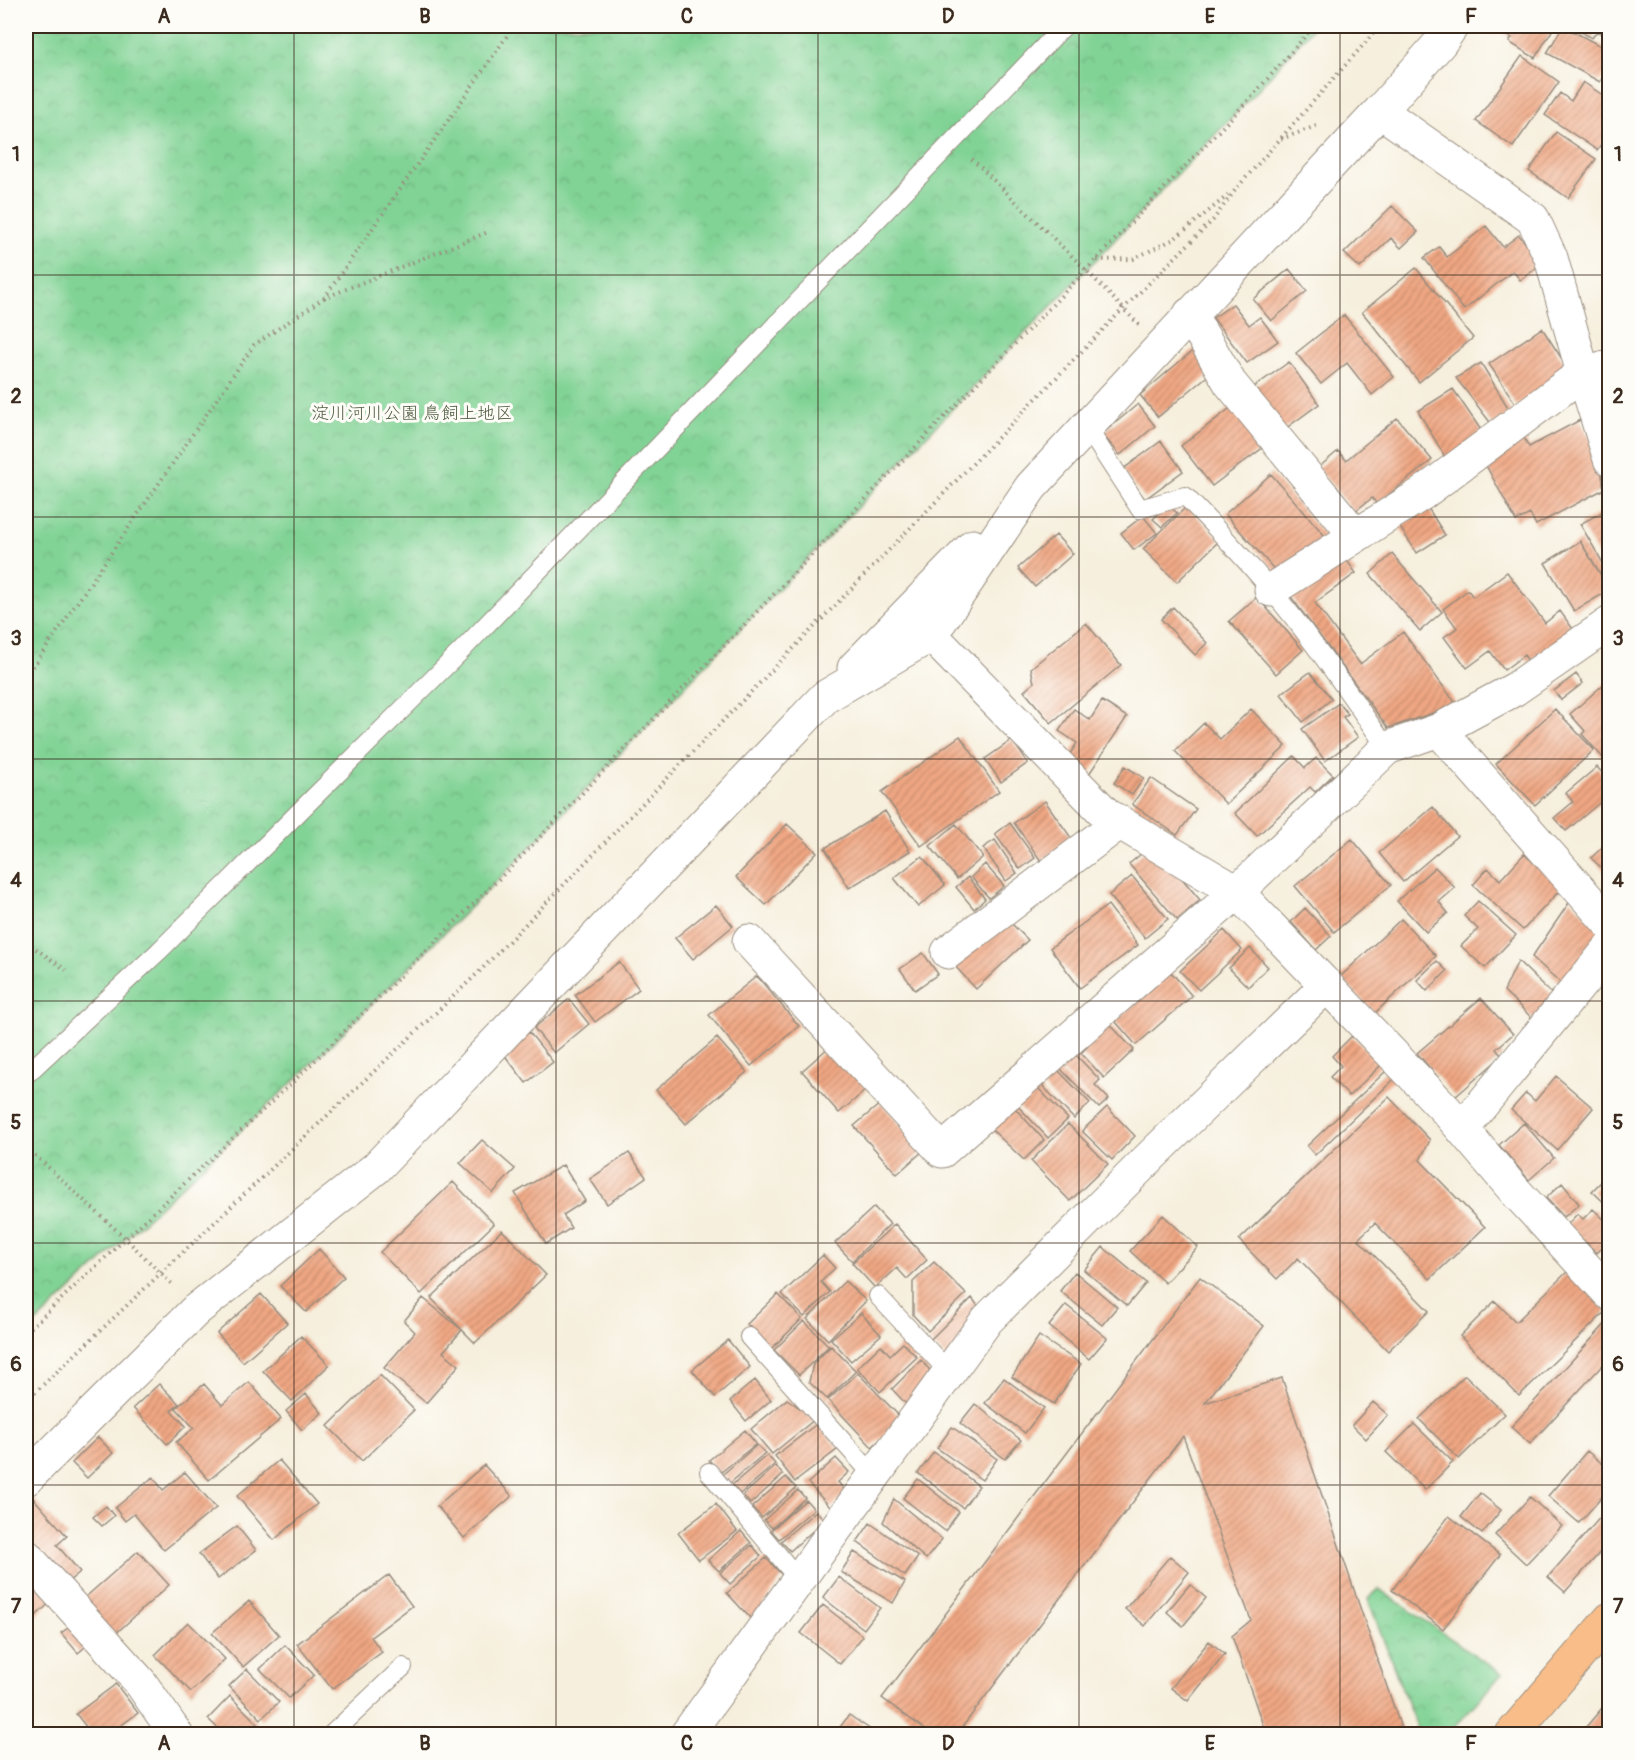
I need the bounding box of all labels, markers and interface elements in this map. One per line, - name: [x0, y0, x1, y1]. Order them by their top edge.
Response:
- text: A: [158, 4, 171, 29]
- text: B: [419, 4, 431, 29]
- text: C: [681, 4, 693, 29]
- text: D: [942, 4, 955, 29]
- text: E: [1205, 4, 1216, 29]
- text: F: [1465, 4, 1477, 29]
- text: 1: [12, 142, 20, 167]
- text: 1: [1614, 142, 1622, 167]
- text: 2: [10, 384, 22, 409]
- text: 2: [1612, 384, 1624, 409]
- park label: 淀川河川公園 鳥飼上地区: [311, 402, 513, 425]
- text: 3: [10, 626, 22, 651]
- text: 3: [1612, 626, 1624, 651]
- text: 4: [10, 868, 22, 893]
- text: 4: [1612, 868, 1624, 893]
- text: 5: [11, 1110, 22, 1135]
- text: 5: [1613, 1110, 1624, 1135]
- text: 6: [10, 1352, 22, 1377]
- text: 6: [1612, 1352, 1624, 1377]
- text: 7: [11, 1594, 22, 1619]
- text: 7: [1613, 1594, 1624, 1619]
- text: A: [158, 1731, 171, 1756]
- text: B: [419, 1731, 431, 1756]
- text: C: [681, 1731, 693, 1756]
- text: D: [942, 1731, 955, 1756]
- text: E: [1205, 1731, 1216, 1756]
- text: F: [1465, 1731, 1477, 1756]

